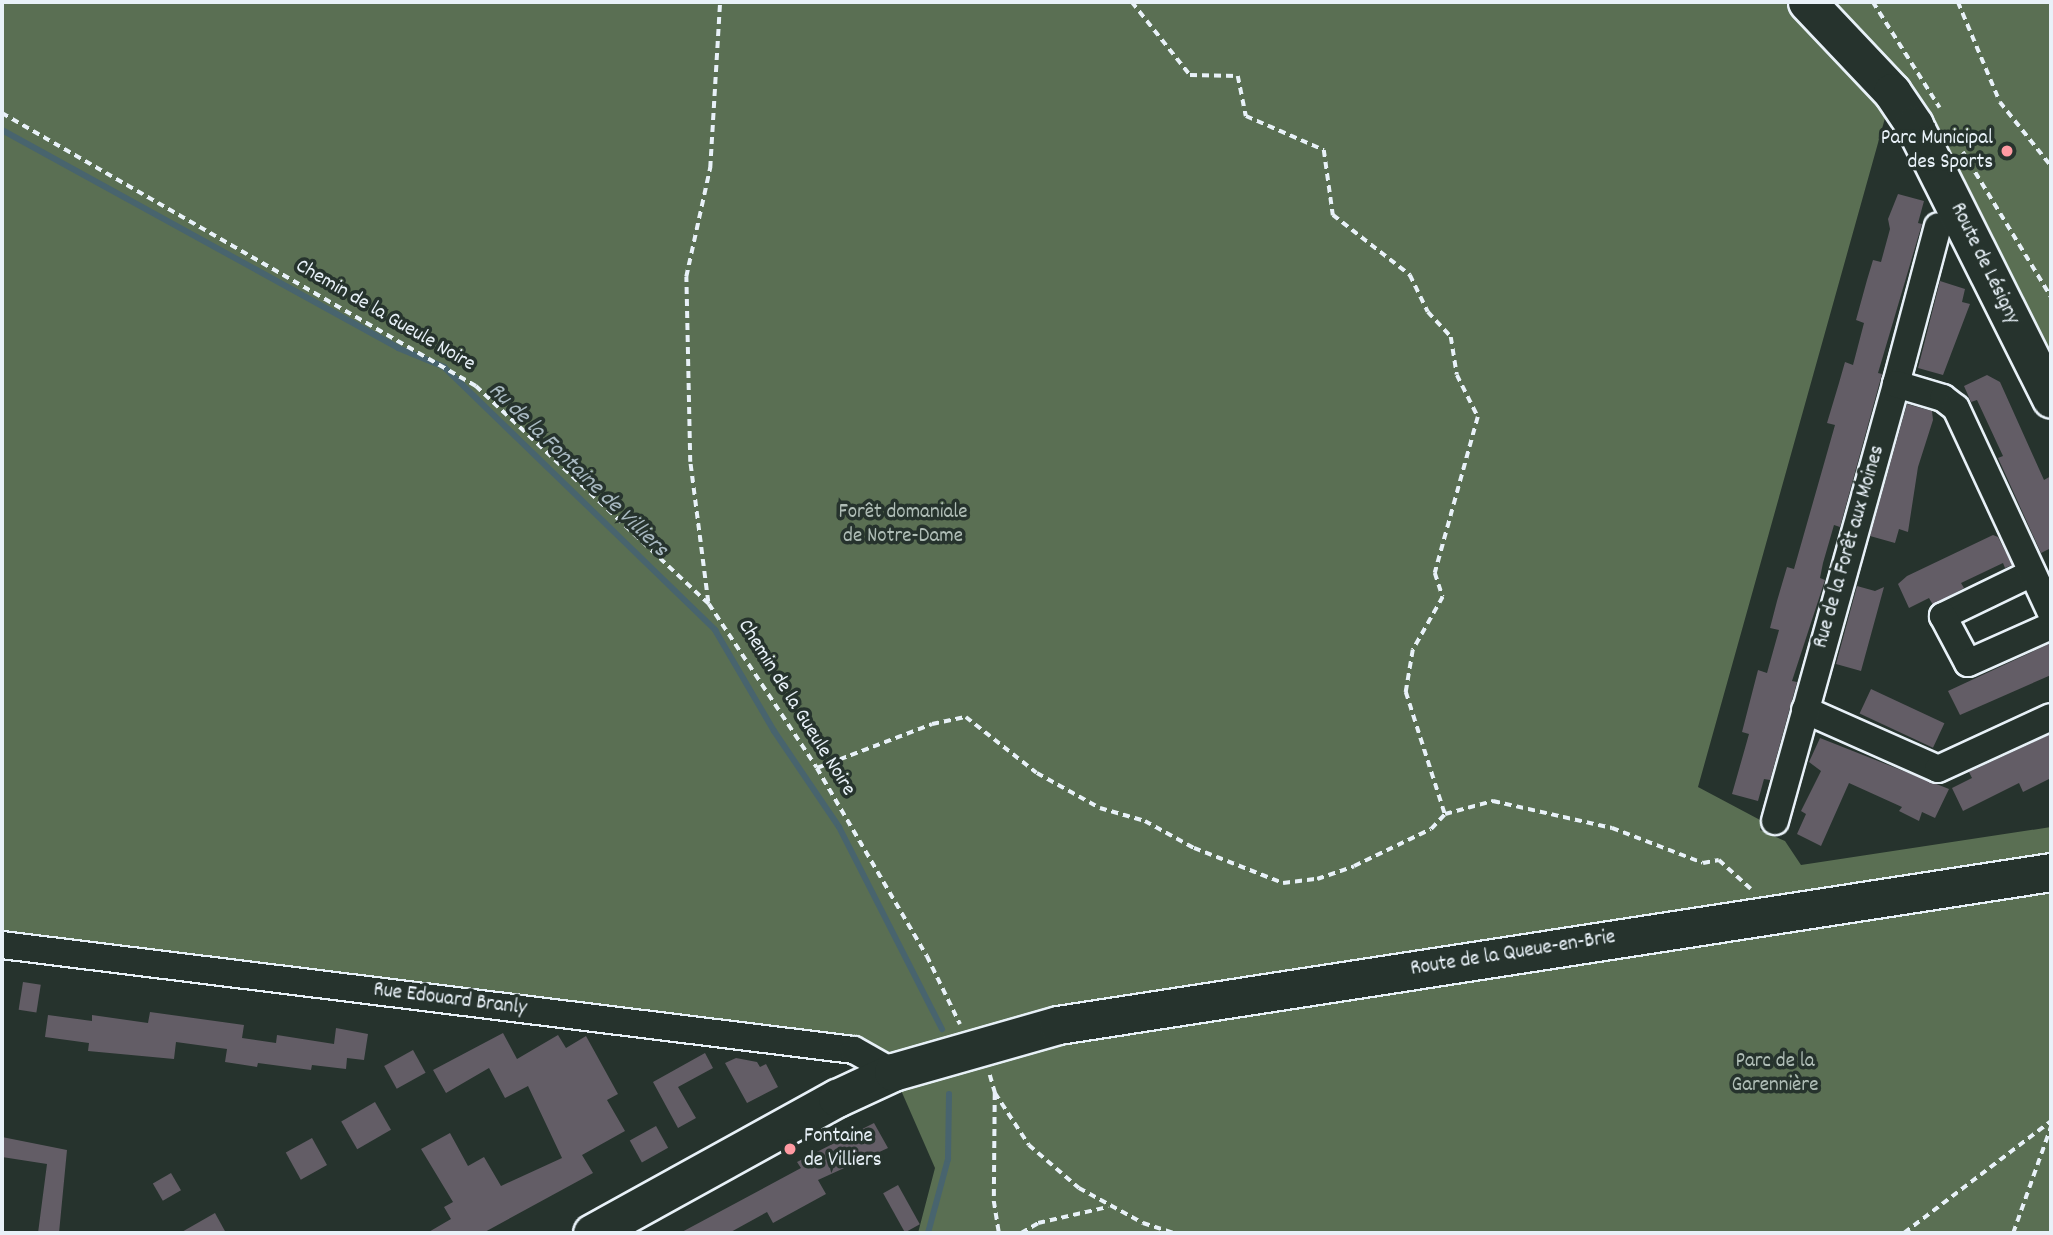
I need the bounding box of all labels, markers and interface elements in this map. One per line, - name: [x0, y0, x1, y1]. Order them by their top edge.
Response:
- place label: Parc Municipal des Sports: [1881, 126, 1993, 176]
- marker: Parc Municipal des Sports: [1999, 143, 2015, 159]
- street label: Route de Lésigny: [1944, 199, 2024, 329]
- street label: Chemin de la Gueule Noire: [291, 254, 479, 378]
- water label: Ru de la Fontaine de Villiers: [481, 378, 673, 564]
- street label: Rue de la Forêt aux Moines: [1809, 443, 1891, 651]
- park label: Forêt domaniale de Notre-Dame: [838, 500, 968, 550]
- street label: Chemin de la Gueule Noire: [731, 615, 861, 801]
- street label: Route de la Queue-en-Brie: [1409, 925, 1617, 983]
- street label: Rue Edouard Branly: [372, 978, 528, 1022]
- park label: Parc de la Garennière: [1732, 1049, 1818, 1099]
- place label: Fontaine de Villiers: [804, 1124, 882, 1174]
- marker: Fontaine de Villiers: [782, 1141, 798, 1157]

